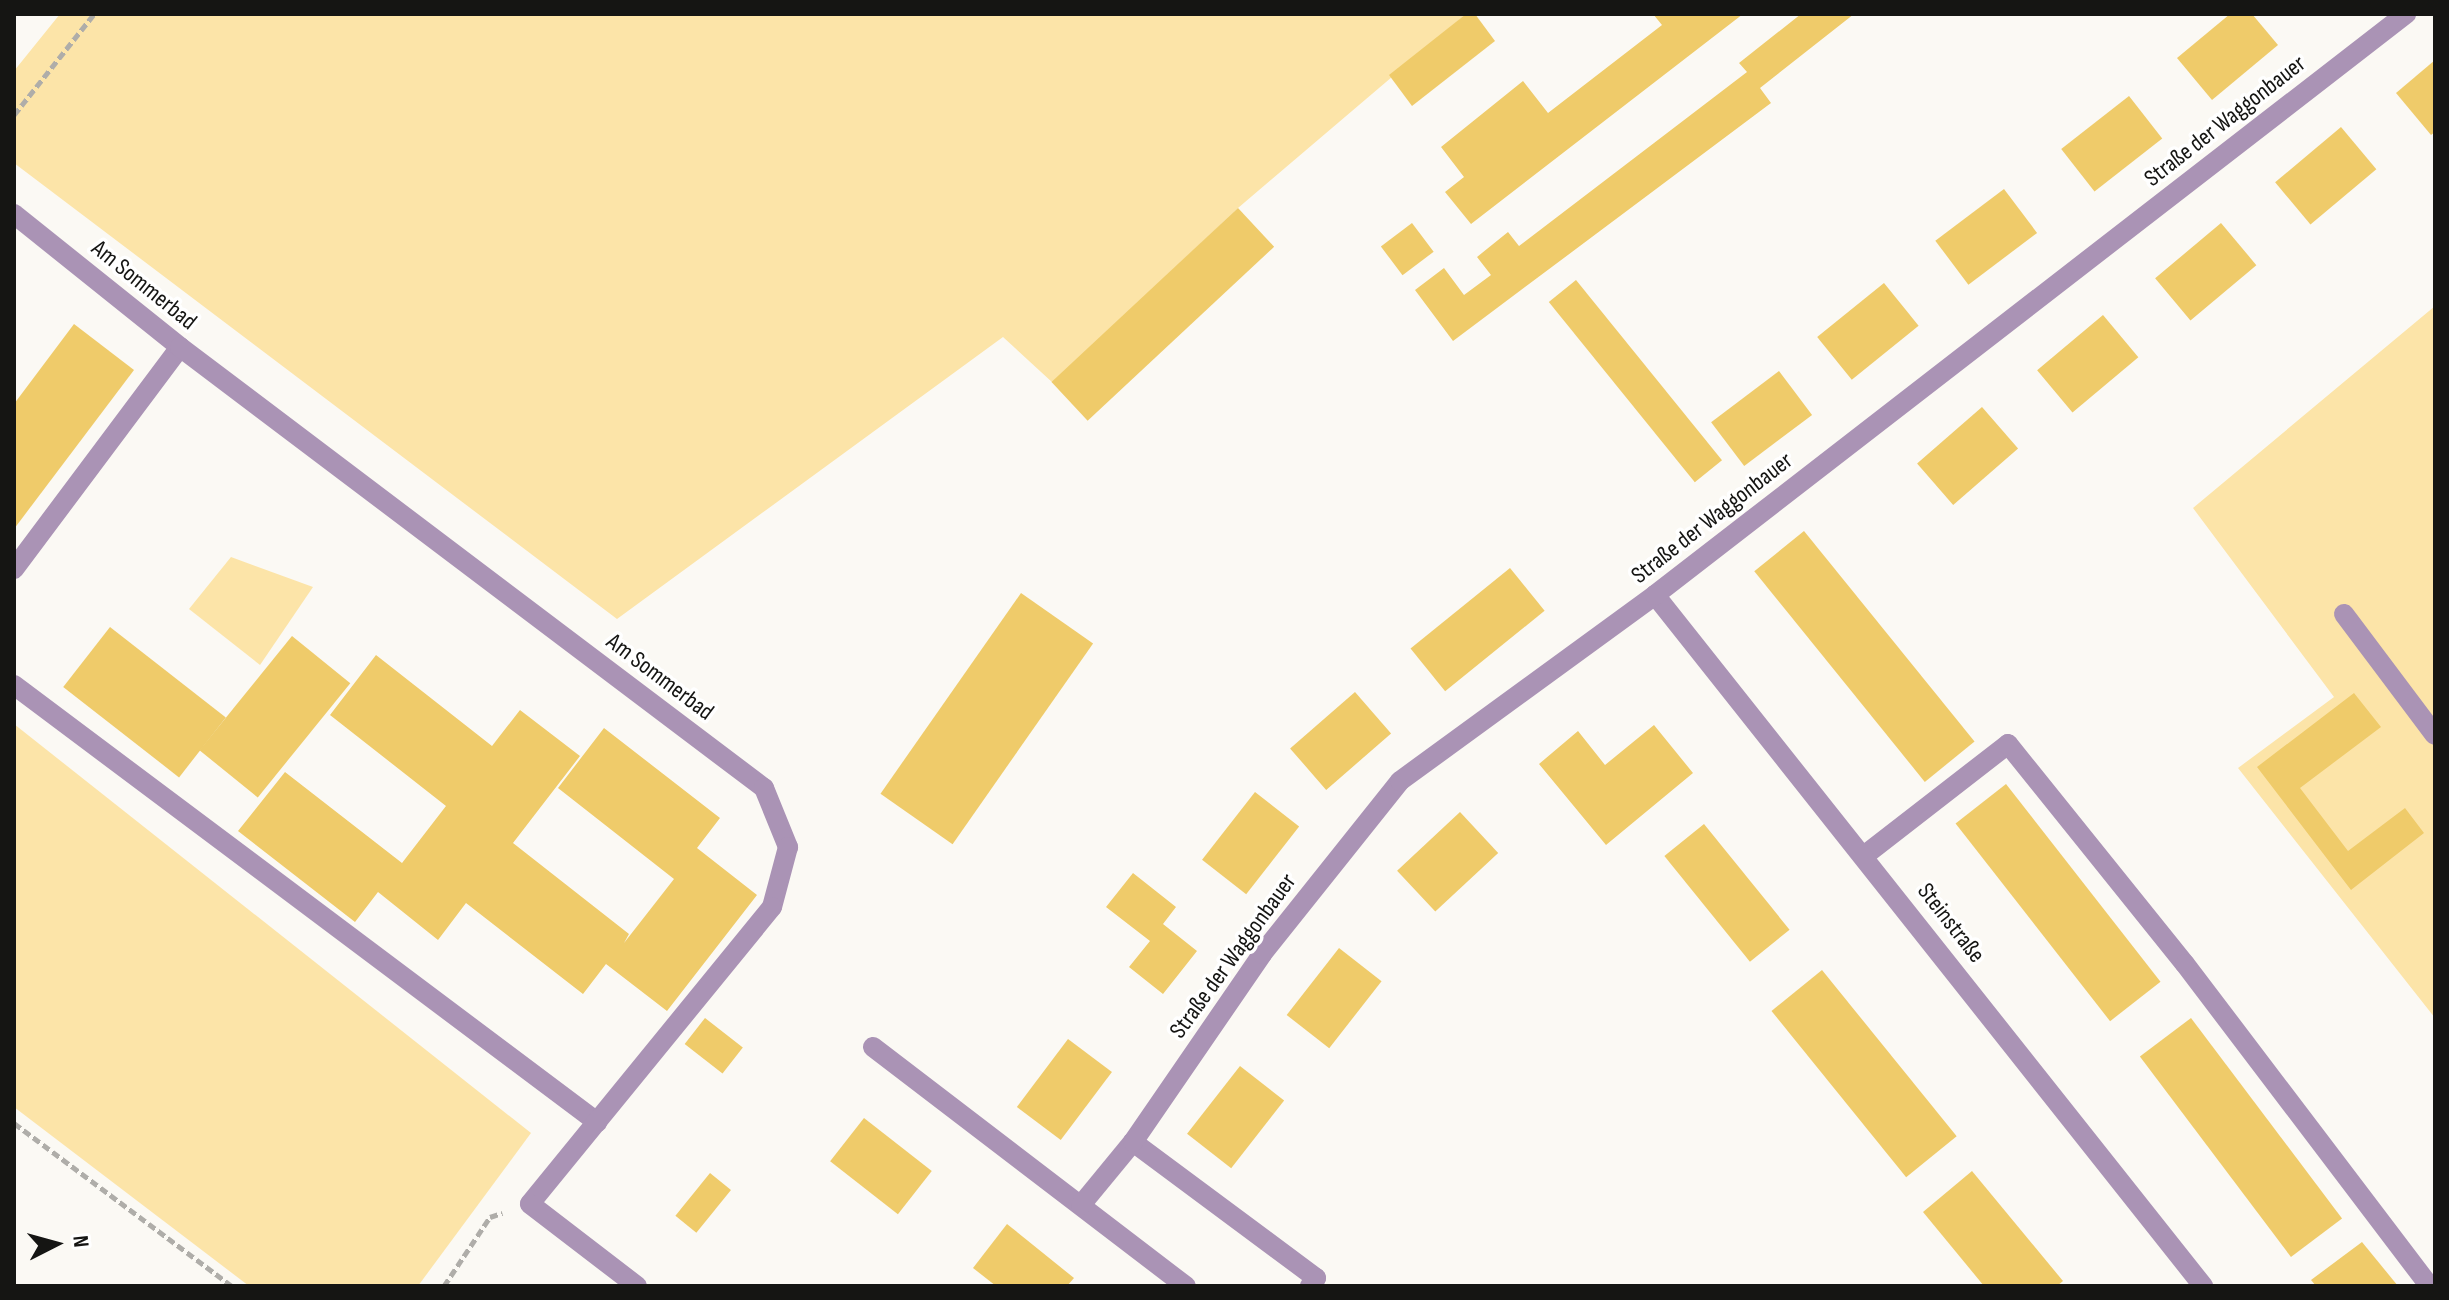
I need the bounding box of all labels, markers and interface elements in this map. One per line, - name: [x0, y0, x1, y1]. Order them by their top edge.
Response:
- street label: Straße der Waggonbauer: [2139, 49, 2311, 193]
- street label: Am Sommerbad: [86, 234, 202, 336]
- street label: Straße der Waggonbauer: [1626, 446, 1798, 590]
- street label: Am Sommerbad: [601, 627, 719, 727]
- street label: Straße der Waggonbauer: [1164, 868, 1302, 1044]
- street label: Steinstraße: [1911, 877, 1991, 969]
- north arrow: [16, 1204, 96, 1284]
- text: N: [66, 1234, 94, 1249]

